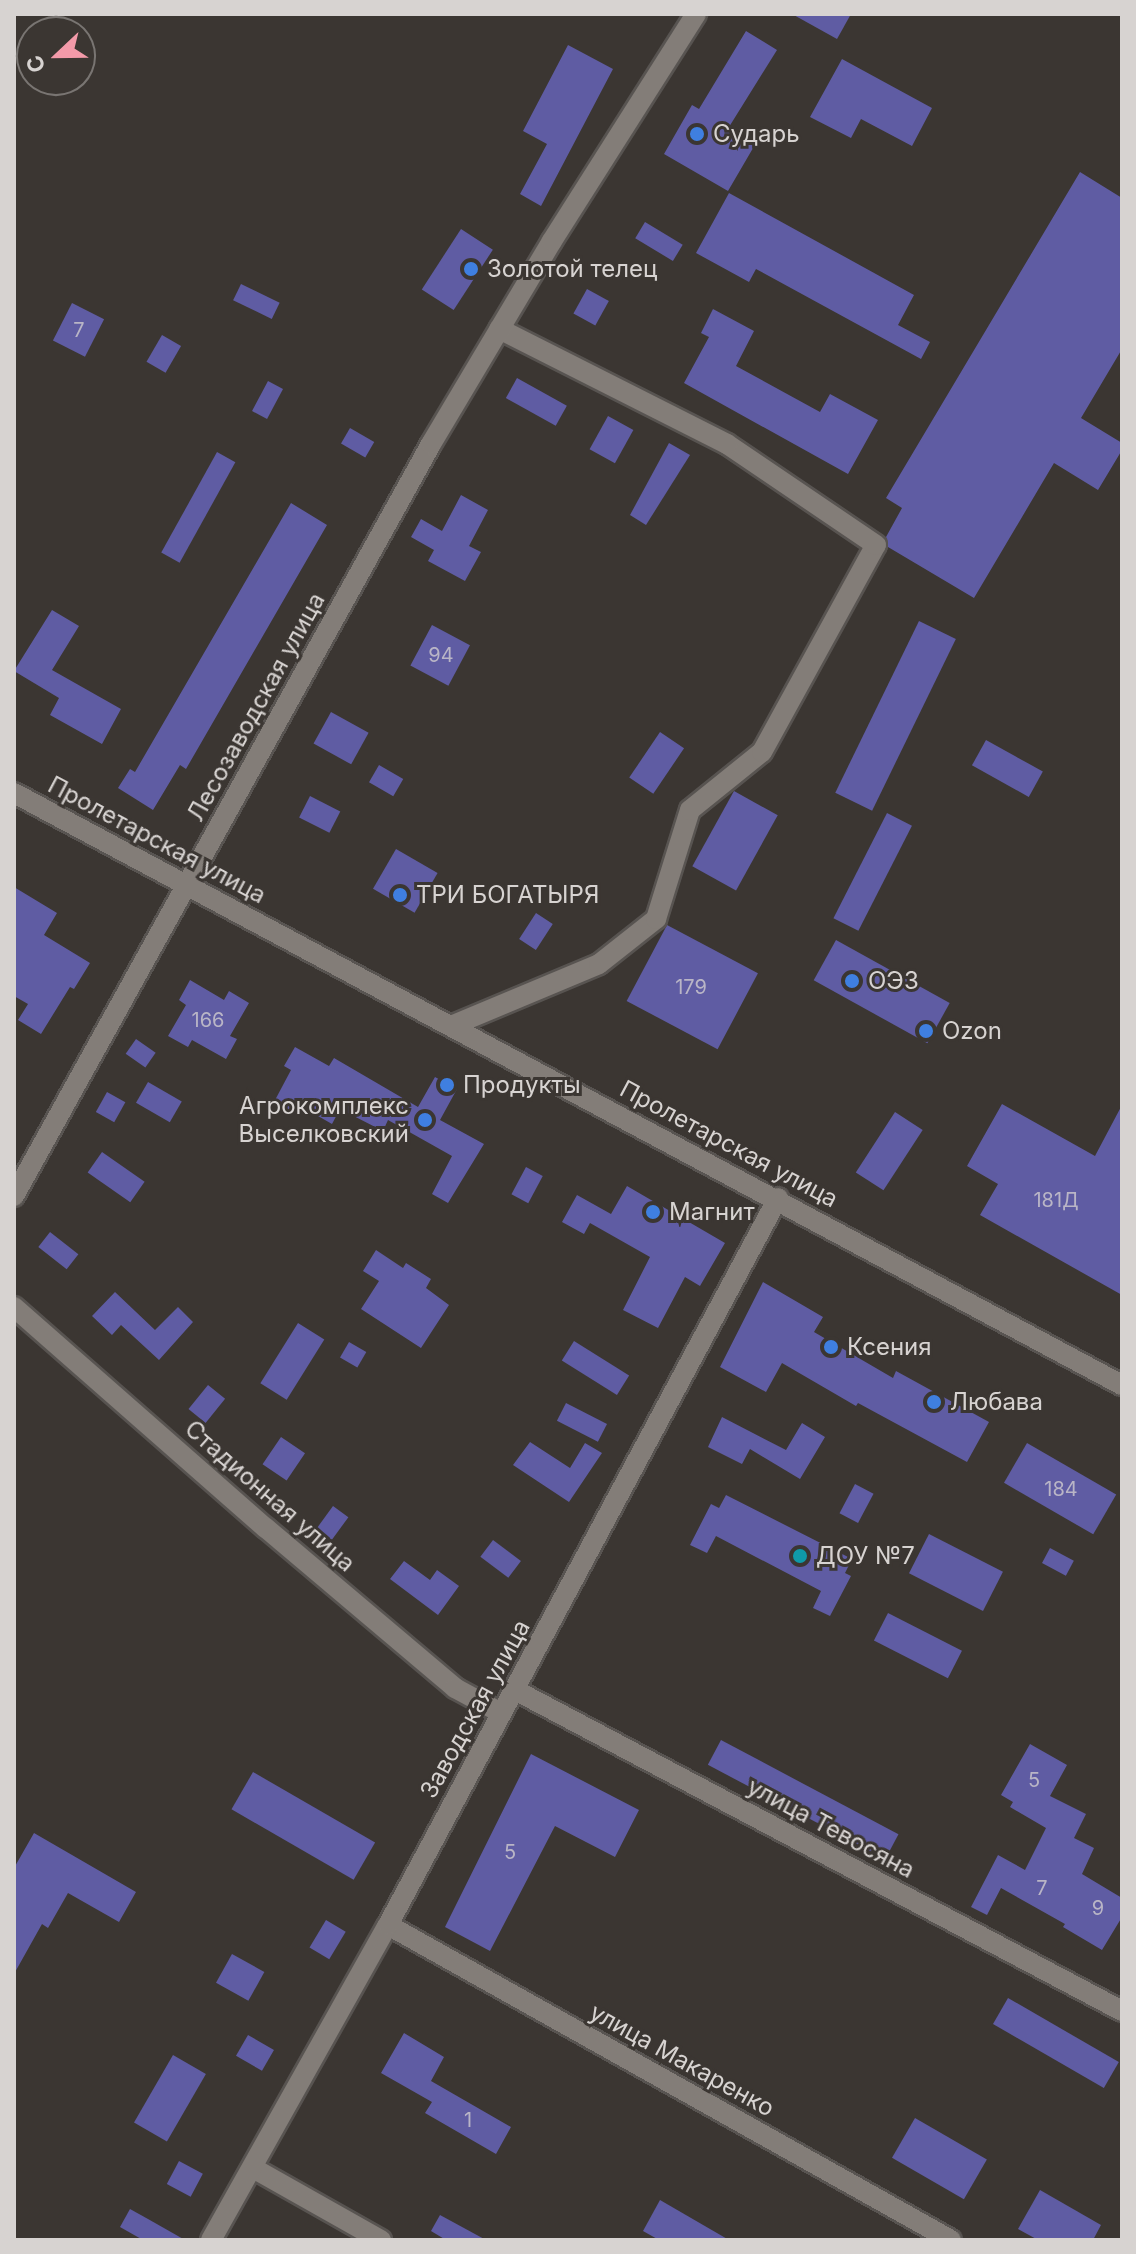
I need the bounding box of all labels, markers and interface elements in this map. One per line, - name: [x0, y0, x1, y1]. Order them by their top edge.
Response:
- north arrow: [16, 16, 96, 96]
- text: С: [20, 52, 51, 77]
- place label: Сударь: [713, 120, 800, 148]
- marker: Сударь: [688, 125, 706, 143]
- place label: Золотой телец: [487, 255, 657, 283]
- marker: Золотой телец: [462, 260, 480, 278]
- house number: 7: [73, 318, 85, 342]
- street label: Лесозаводская улица: [181, 588, 331, 826]
- house number: 94: [428, 643, 454, 667]
- street label: Пролетарская улица: [43, 770, 271, 910]
- place label: ТРИ БОГАТЫРЯ: [416, 881, 599, 909]
- marker: ТРИ БОГАТЫРЯ: [391, 886, 409, 904]
- place label: ОЭЗ: [868, 967, 919, 995]
- marker: ОЭЗ: [843, 972, 861, 990]
- house number: 179: [675, 975, 707, 999]
- house number: 166: [192, 1008, 224, 1032]
- place label: Ozon: [942, 1017, 1002, 1045]
- marker: Ozon: [917, 1022, 935, 1040]
- place label: Продукты: [463, 1071, 581, 1099]
- street label: Пролетарская улица: [615, 1074, 843, 1214]
- marker: Продукты: [438, 1076, 456, 1094]
- place label: Агрокомплекс Выселковский: [239, 1092, 409, 1148]
- marker: Агрокомплекс Выселковский: [416, 1111, 434, 1129]
- house number: 181Д: [1033, 1188, 1079, 1212]
- place label: Магнит: [669, 1198, 755, 1226]
- marker: Магнит: [644, 1203, 662, 1221]
- place label: Ксения: [847, 1333, 932, 1361]
- marker: Ксения: [822, 1338, 840, 1356]
- place label: Любава: [950, 1388, 1043, 1416]
- marker: Любава: [925, 1393, 943, 1411]
- street label: Стадионная улица: [179, 1414, 361, 1578]
- house number: 184: [1044, 1477, 1078, 1501]
- place label: ДОУ №7: [816, 1542, 915, 1570]
- marker: ДОУ №7: [791, 1547, 809, 1565]
- street label: Заводская улица: [414, 1615, 536, 1803]
- house number: 5: [1028, 1768, 1040, 1792]
- street label: улица Тевосяна: [742, 1772, 920, 1884]
- house number: 5: [504, 1840, 516, 1864]
- house number: 7: [1036, 1876, 1048, 1900]
- house number: 9: [1092, 1896, 1104, 1920]
- street label: улица Макаренко: [585, 1997, 779, 2123]
- house number: 1: [464, 2108, 472, 2132]

